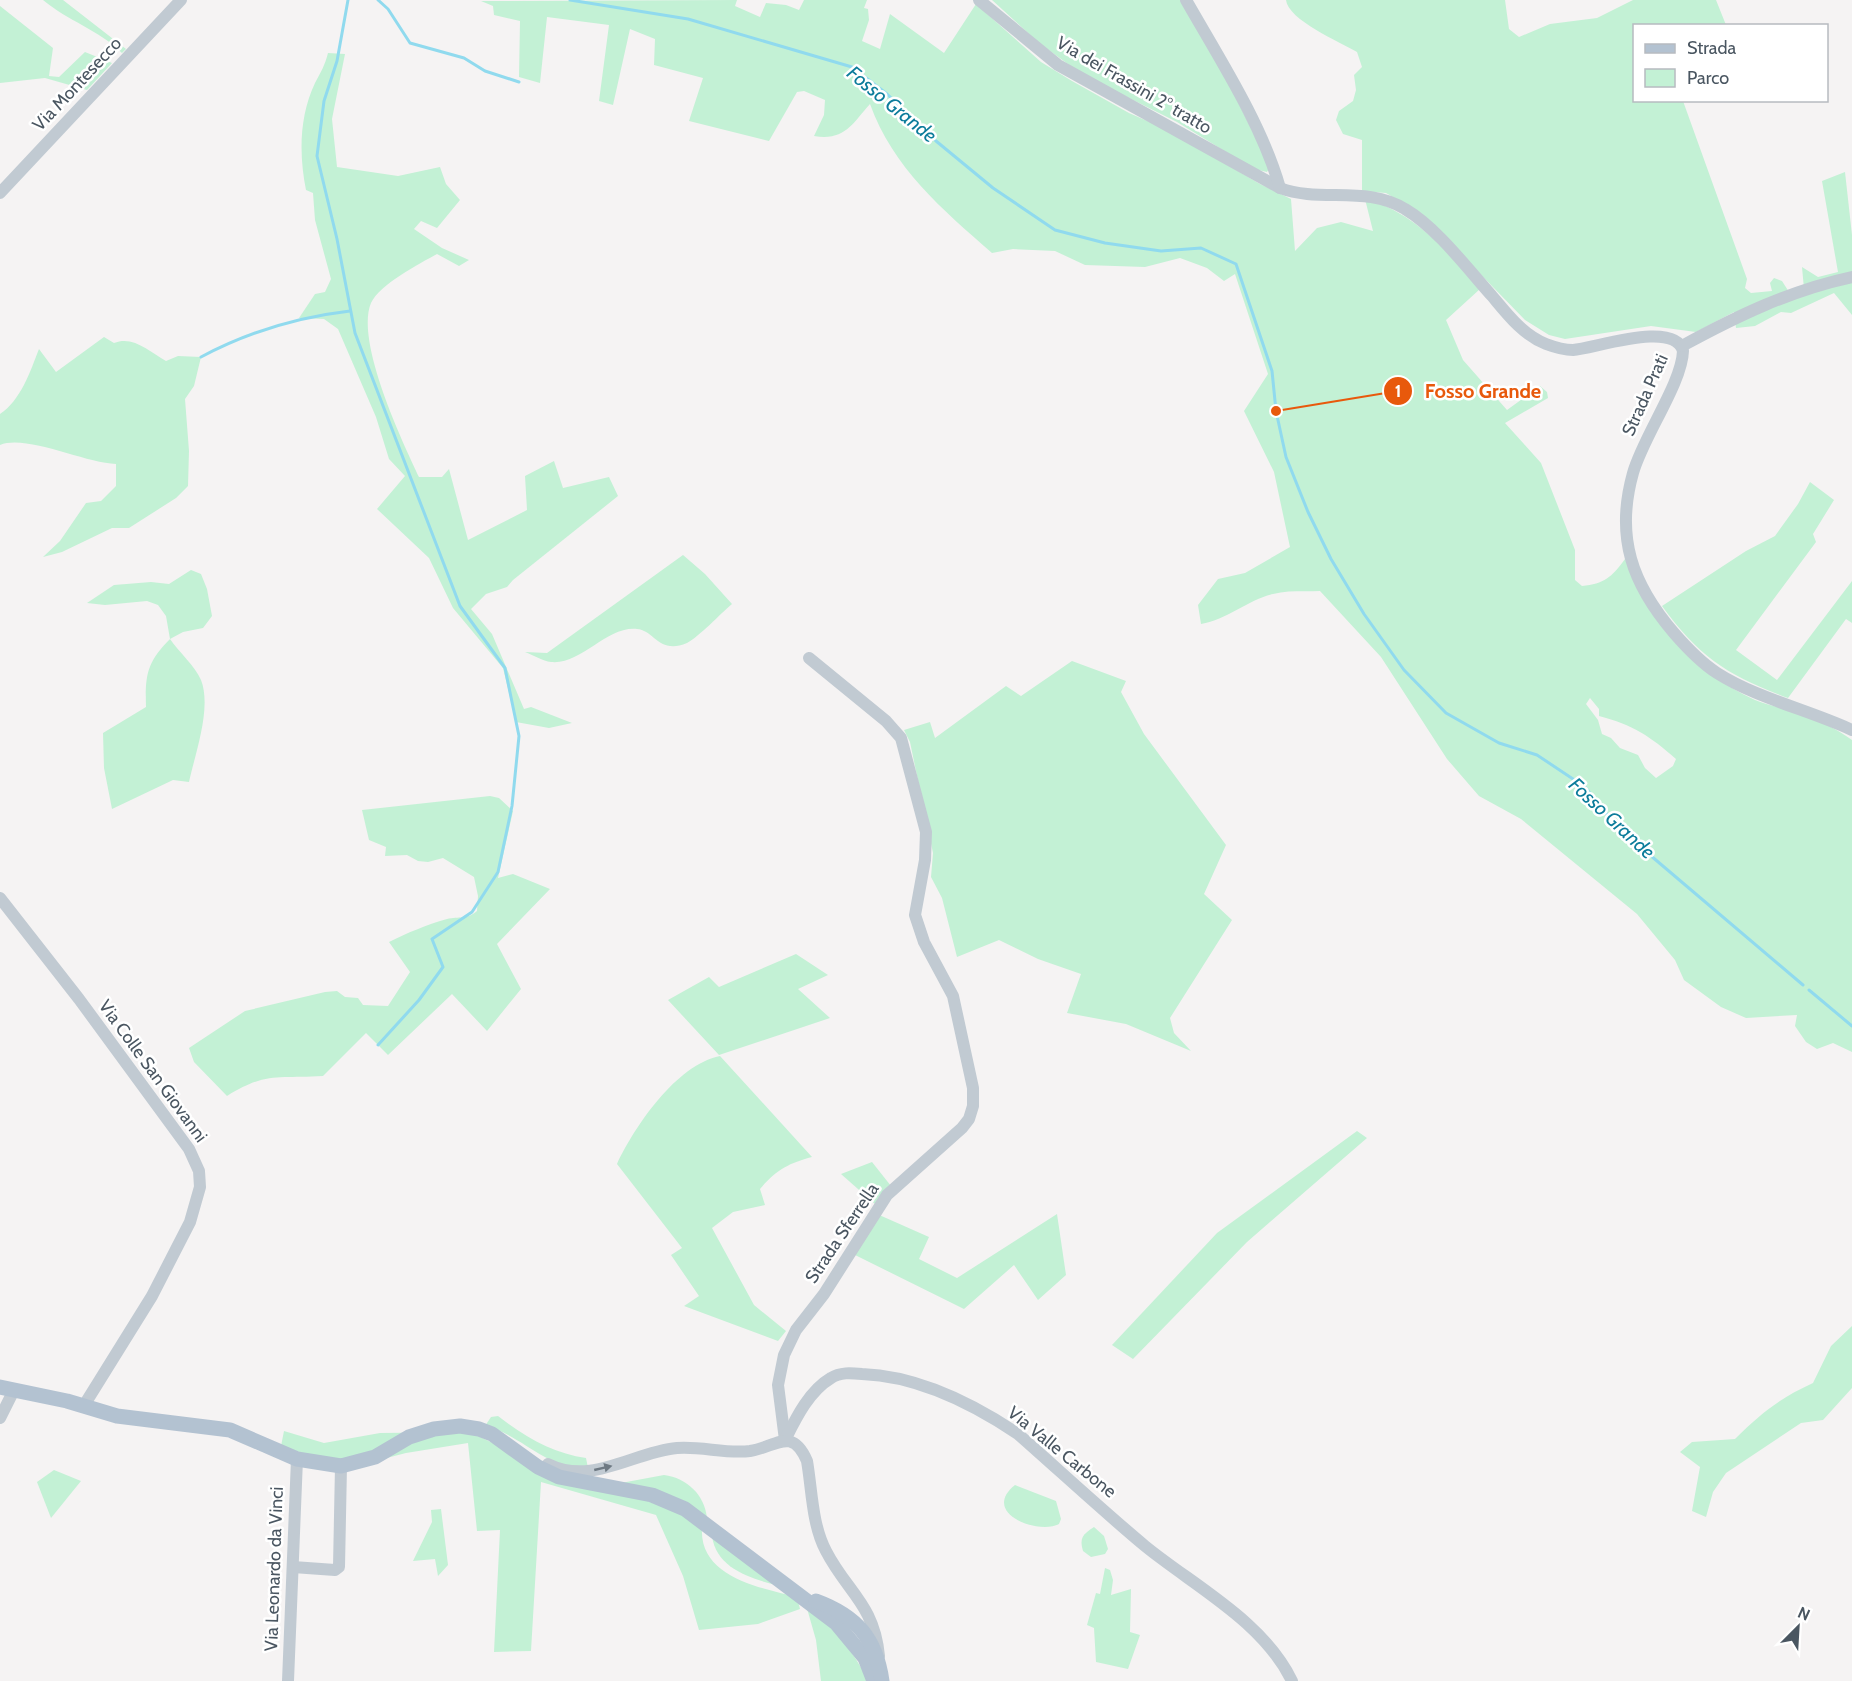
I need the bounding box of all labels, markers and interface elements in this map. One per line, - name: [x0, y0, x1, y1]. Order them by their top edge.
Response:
- legend: [1633, 24, 1828, 102]
- street label: Via Montesecco: [28, 32, 126, 136]
- street label: Via dei Frassini 2° tratto: [1052, 32, 1216, 138]
- text: Strada: [1687, 37, 1737, 59]
- water label: Fosso Grande: [842, 61, 942, 147]
- text: Parco: [1687, 67, 1729, 89]
- street label: Strada Prati: [1617, 351, 1673, 439]
- callout: Fosso Grande: [1383, 372, 1553, 410]
- text: Fosso Grande: [1425, 379, 1541, 403]
- text: 1: [1395, 380, 1401, 402]
- water label: Fosso Grande: [1564, 772, 1660, 864]
- street label: Via Colle San Giovanni: [94, 995, 212, 1147]
- street label: Strada Sferrella: [800, 1178, 884, 1287]
- street label: Via Valle Carbone: [1003, 1401, 1121, 1503]
- one-way arrow: [594, 1463, 613, 1472]
- street label: Via Leonardo da Vinci: [260, 1486, 288, 1652]
- north arrow: [1768, 1597, 1828, 1657]
- text: N: [1795, 1603, 1813, 1625]

